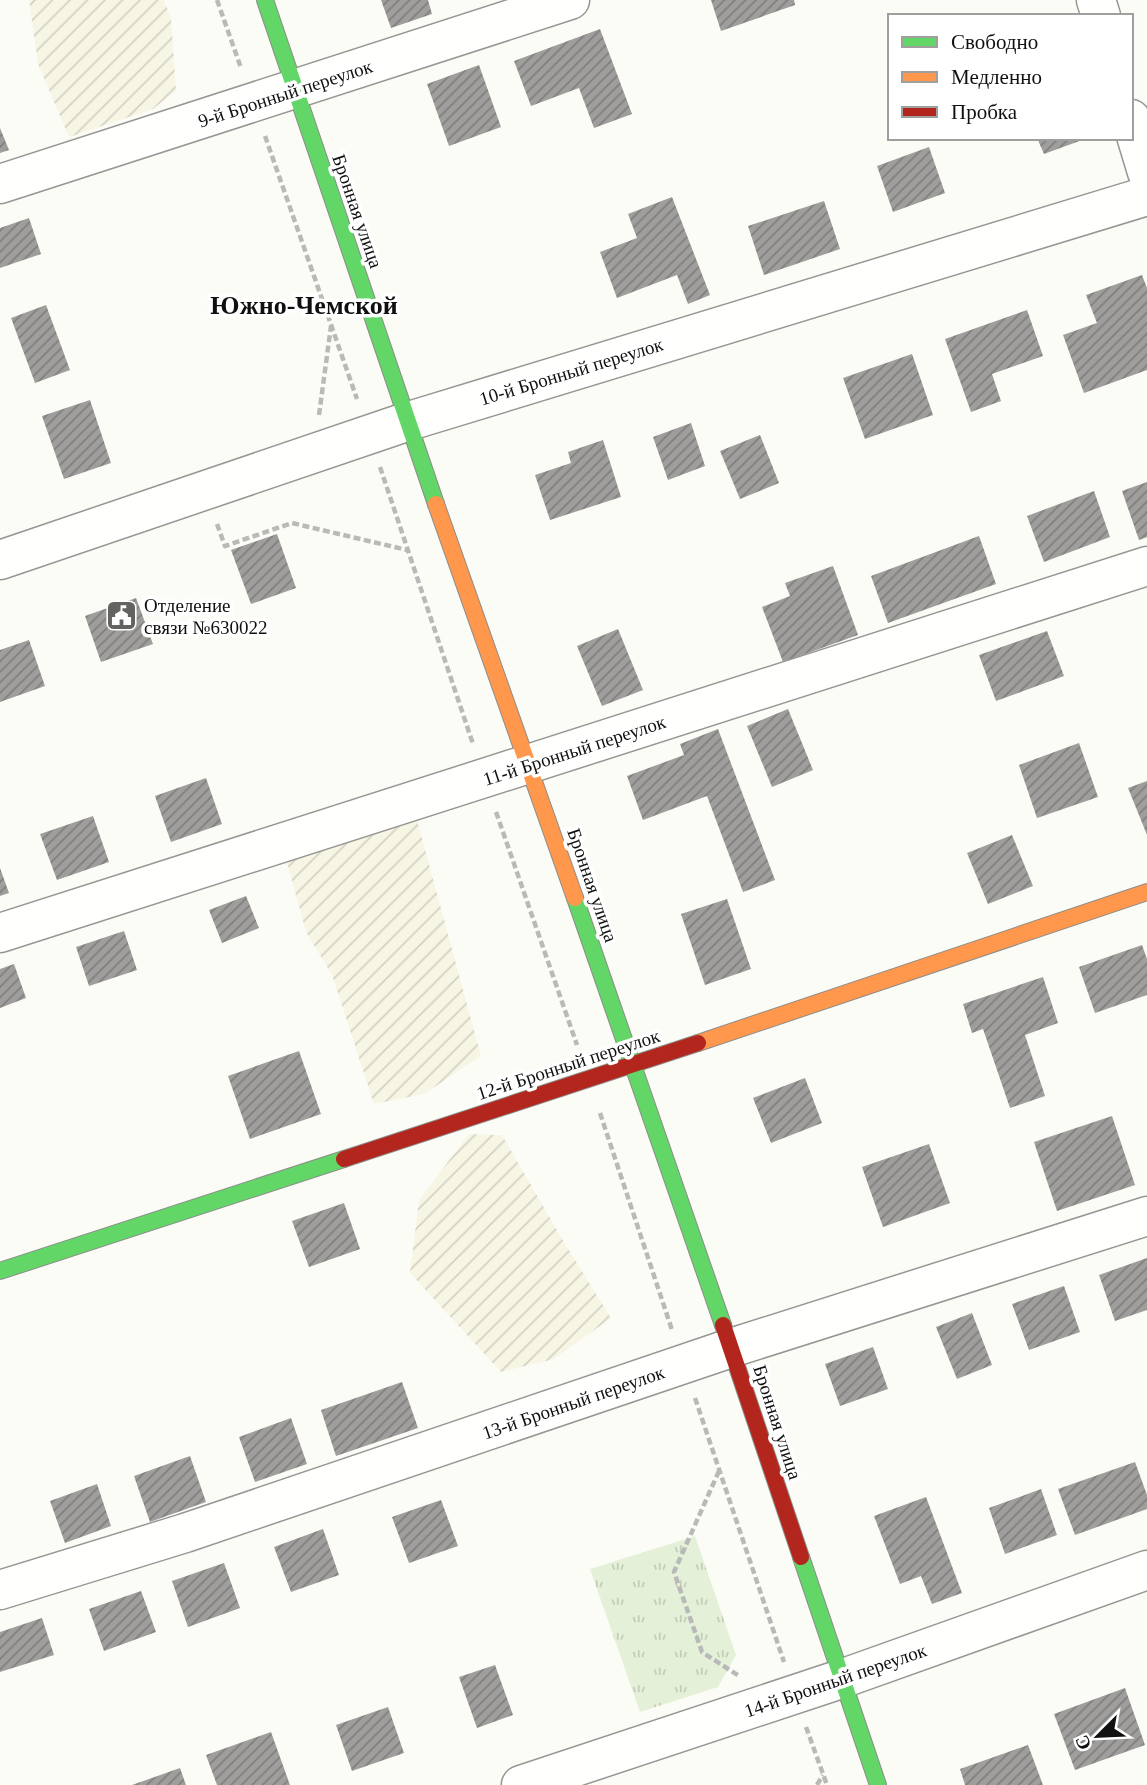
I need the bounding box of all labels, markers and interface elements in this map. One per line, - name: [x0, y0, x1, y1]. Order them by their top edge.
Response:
- legend: [888, 14, 1133, 140]
- text: Свободно: [951, 30, 1038, 54]
- street label: 9-й Бронный переулок: [196, 55, 375, 132]
- text: Медленно: [951, 65, 1042, 89]
- text: Пробка: [951, 100, 1018, 124]
- street label: Бронная улица: [328, 151, 387, 271]
- district label: Южно-Чемской: [210, 291, 398, 320]
- street label: 10-й Бронный переулок: [477, 333, 666, 409]
- place label: Отделение связи №630022: [144, 595, 267, 638]
- public building icon: Отделение связи №630022: [104, 599, 138, 633]
- street label: 11-й Бронный переулок: [480, 711, 669, 790]
- street label: Бронная улица: [563, 825, 622, 945]
- street label: 12-й Бронный переулок: [474, 1025, 663, 1104]
- street label: 13-й Бронный переулок: [479, 1361, 668, 1444]
- street label: Бронная улица: [749, 1362, 806, 1483]
- street label: 14-й Бронный переулок: [741, 1639, 930, 1722]
- north arrow: [1063, 1701, 1133, 1771]
- text: С: [1071, 1732, 1095, 1753]

